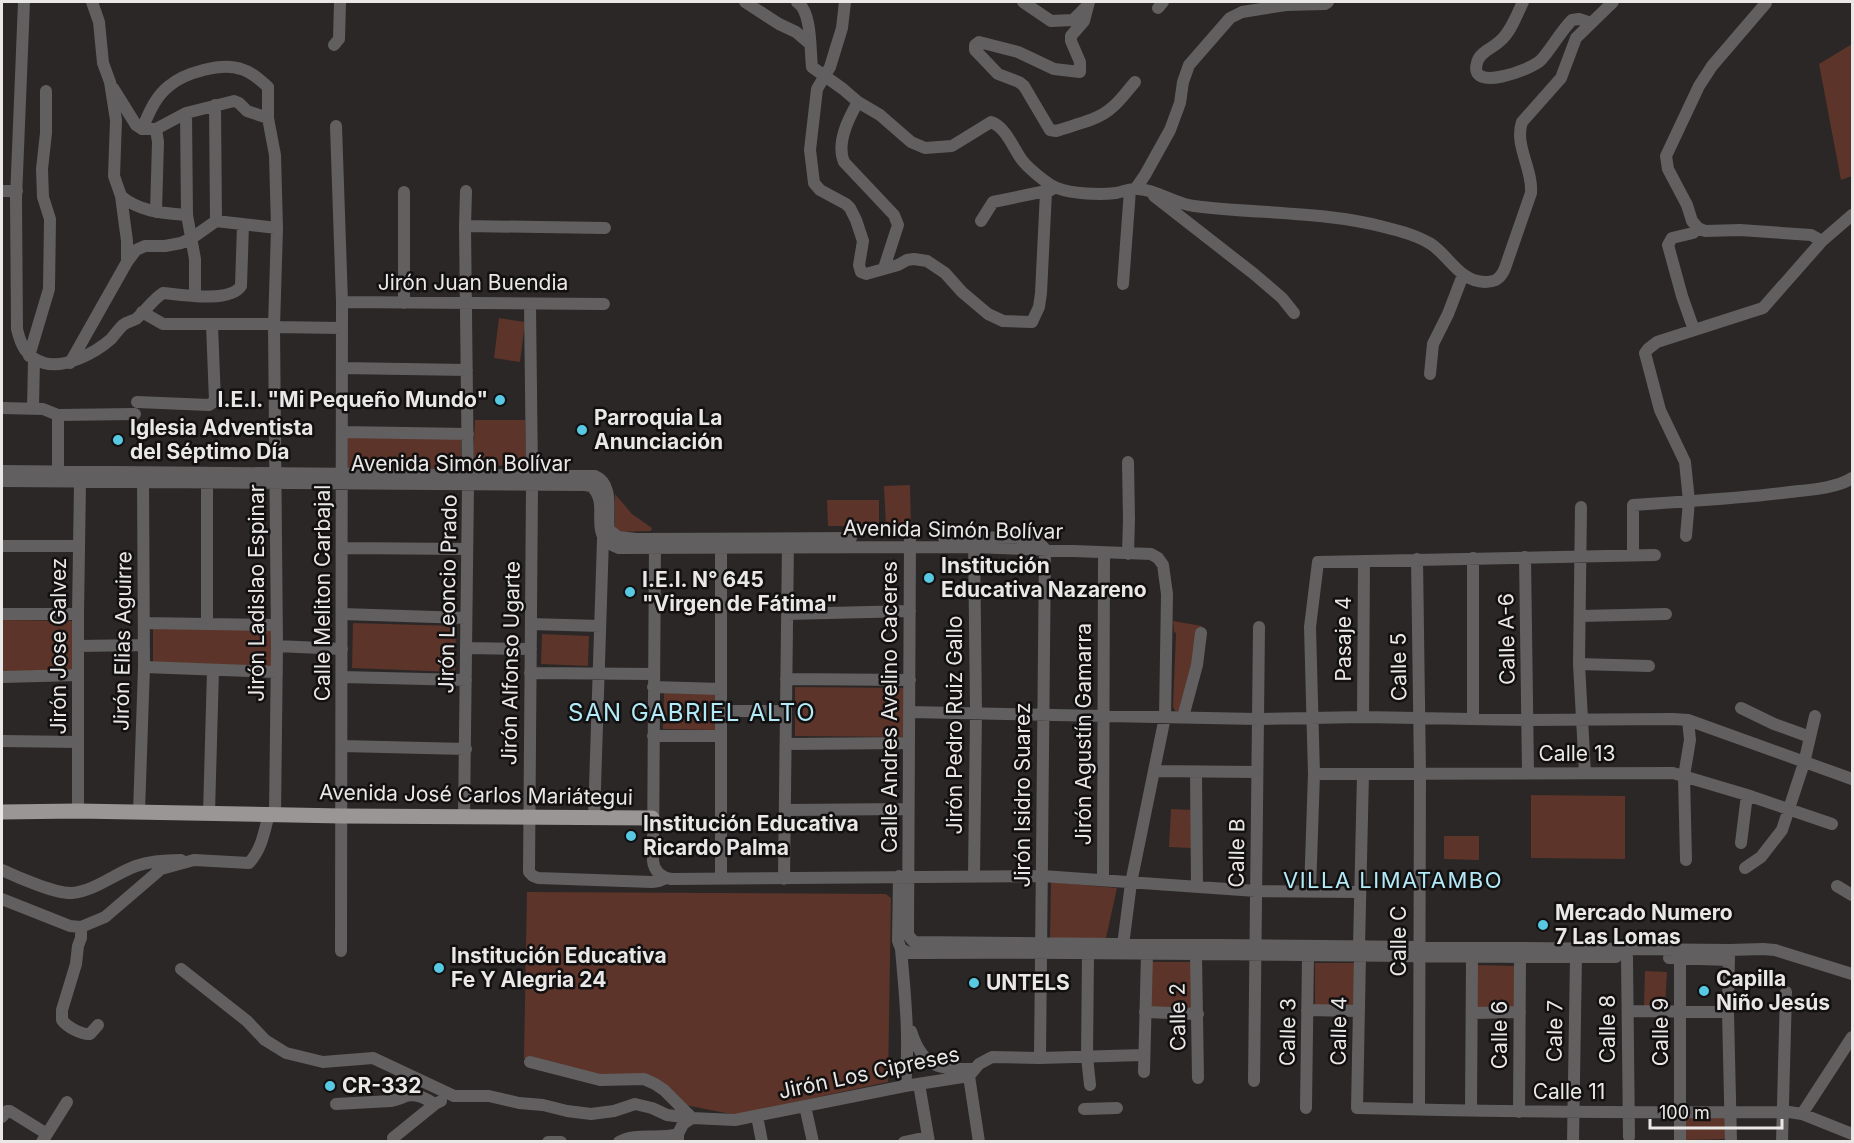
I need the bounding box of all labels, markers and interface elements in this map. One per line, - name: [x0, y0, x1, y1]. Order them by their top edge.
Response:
- street label: Jirón Juan Buendia: [378, 270, 568, 295]
- place label: I.E.I. "Mi Pequeño Mundo": [218, 387, 488, 412]
- marker: I.E.I. "Mi Pequeño Mundo": [493, 393, 507, 407]
- place label: Parroquia La Anunciación: [594, 405, 723, 454]
- place label: Iglesia Adventista del Séptimo Día: [130, 415, 314, 464]
- marker: Parroquia La Anunciación: [575, 423, 589, 437]
- marker: Iglesia Adventista del Séptimo Día: [111, 433, 125, 447]
- street label: Avenida Simón Bolívar: [351, 451, 571, 476]
- street label: Jirón Ladislao Espinar: [244, 484, 269, 702]
- street label: Calle Meliton Carbajal: [310, 485, 335, 701]
- street label: Jirón Leoncio Prado: [433, 494, 462, 694]
- street label: Avenida Simón Bolívar: [843, 515, 1064, 544]
- street label: Jirón Elias Aguirre: [108, 551, 137, 731]
- place label: Institución Educativa Nazareno: [941, 553, 1147, 602]
- street label: Jirón Jose Galvez: [46, 558, 71, 734]
- street label: Jirón Alfonso Ugarte: [496, 561, 525, 765]
- street label: Calle Andres Avelino Caceres: [877, 561, 902, 853]
- place label: I.E.I. N° 645 "Virgen de Fátima": [642, 567, 838, 616]
- marker: Institución Educativa Nazareno: [922, 571, 936, 585]
- marker: I.E.I. N° 645 "Virgen de Fátima": [623, 585, 637, 599]
- street label: Calle A-6: [1493, 593, 1520, 685]
- street label: Pasaje 4: [1331, 597, 1356, 681]
- street label: Jirón Pedro Ruiz Gallo: [942, 616, 967, 834]
- street label: Jirón Agustín Gamarra: [1071, 623, 1096, 845]
- street label: Calle 5: [1385, 633, 1412, 701]
- district label: SAN GABRIEL ALTO: [568, 698, 816, 727]
- street label: Jirón Isidro Suarez: [1010, 702, 1035, 888]
- street label: Calle 13: [1539, 741, 1615, 766]
- street label: Avenida José Carlos Mariátegui: [319, 779, 633, 810]
- place label: Institución Educativa Ricardo Palma: [643, 811, 859, 860]
- street label: Calle B: [1223, 818, 1250, 888]
- marker: Institución Educativa Ricardo Palma: [624, 829, 638, 843]
- district label: VILLA LIMATAMBO: [1283, 867, 1503, 893]
- place label: Mercado Numero 7 Las Lomas: [1555, 900, 1733, 949]
- street label: Calle C: [1386, 906, 1411, 976]
- marker: Mercado Numero 7 Las Lomas: [1536, 918, 1550, 932]
- place label: Institución Educativa Fe Y Alegria 24: [451, 943, 667, 992]
- marker: Institución Educativa Fe Y Alegria 24: [432, 961, 446, 975]
- place label: Capilla Niño Jesús: [1716, 966, 1830, 1015]
- place label: UNTELS: [986, 970, 1070, 995]
- marker: UNTELS: [967, 976, 981, 990]
- street label: Calle 2: [1164, 983, 1191, 1051]
- marker: Capilla Niño Jesús: [1697, 984, 1711, 998]
- street label: Calle 8: [1595, 995, 1620, 1063]
- street label: Calle 4: [1325, 996, 1352, 1066]
- street label: Calle 3: [1274, 998, 1301, 1066]
- street label: Calle 9: [1648, 998, 1673, 1066]
- street label: Cale 7: [1541, 1000, 1568, 1062]
- street label: Calle 6: [1487, 1001, 1512, 1069]
- street label: Jirón Los Cipreses: [776, 1041, 962, 1104]
- place label: CR-332: [342, 1073, 421, 1098]
- marker: CR-332: [323, 1079, 337, 1093]
- street label: Calle 11: [1533, 1079, 1605, 1104]
- scale bar: [1650, 1092, 1782, 1130]
- text: 100 m: [1659, 1102, 1710, 1123]

